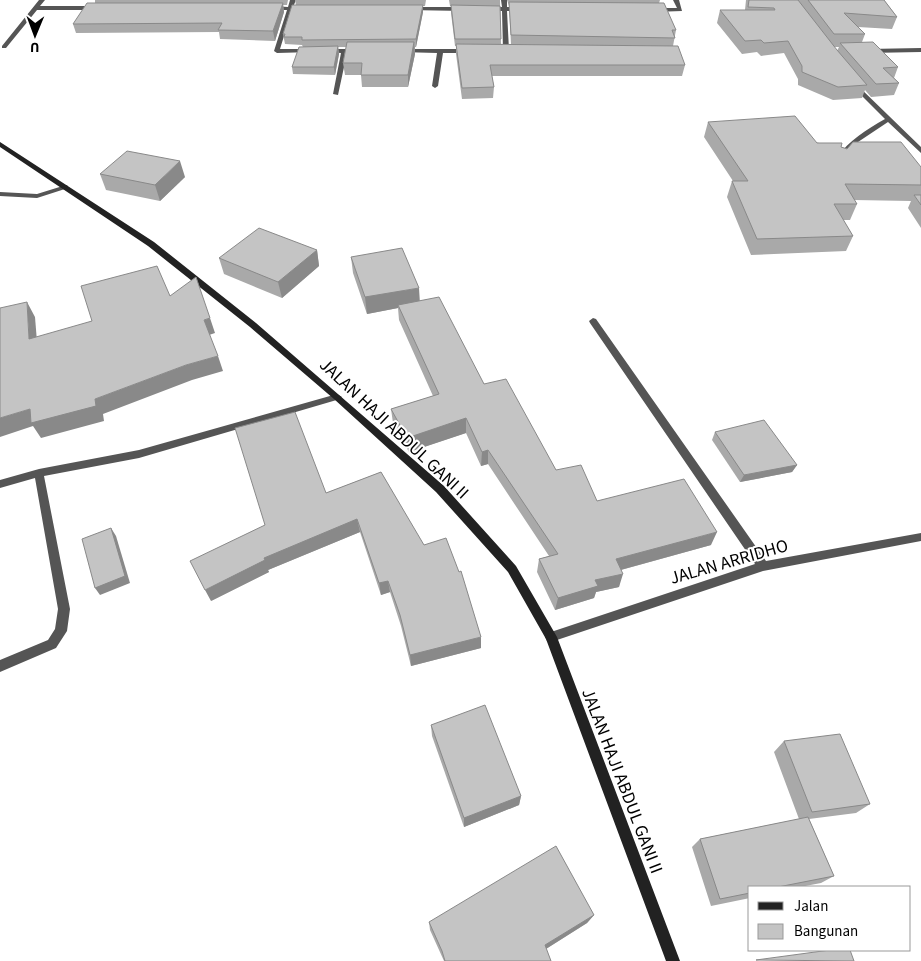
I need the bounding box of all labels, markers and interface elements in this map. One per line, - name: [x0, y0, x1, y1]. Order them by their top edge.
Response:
- north arrow: [10, 10, 60, 60]
- text: U: [30, 37, 40, 57]
- street label: JALAN HAJI ABDUL GANI II: [314, 353, 474, 505]
- street label: JALAN ARRIDHO: [667, 533, 791, 591]
- street label: JALAN HAJI ABDUL GANI II: [575, 685, 669, 877]
- legend: [748, 886, 911, 951]
- text: Jalan: [794, 896, 828, 917]
- text: Bangunan: [794, 921, 858, 942]

